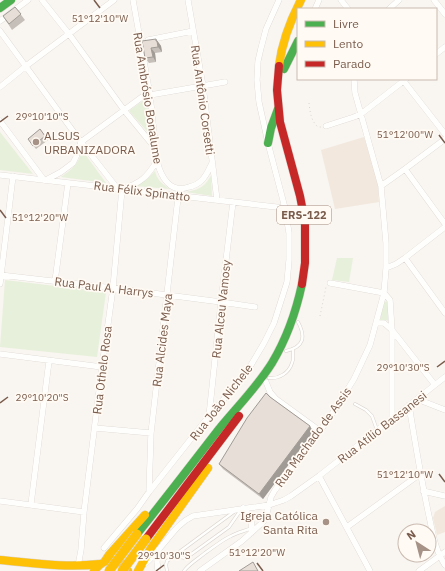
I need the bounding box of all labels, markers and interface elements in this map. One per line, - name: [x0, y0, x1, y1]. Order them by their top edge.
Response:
- legend: [297, 8, 437, 80]
- text: 51°12'10"W: [72, 12, 128, 25]
- text: Livre: [333, 16, 359, 31]
- street label: Rua Ambrósio Bonalume: [130, 31, 166, 165]
- text: Lento: [333, 36, 363, 51]
- street label: Rua Antônio Corsetti: [188, 44, 218, 156]
- text: Parado: [333, 56, 371, 71]
- text: 29°10'10"S: [15, 110, 69, 123]
- place label: ALSUS URBANIZADORA: [44, 128, 135, 157]
- text: 51°12'00"W: [377, 128, 433, 141]
- marker: ALSUS URBANIZADORA: [31, 137, 41, 147]
- street label: Rua Félix Spinatto: [93, 178, 191, 204]
- road number: ERS-122: [277, 206, 331, 224]
- text: 51°12'20"W: [12, 211, 68, 224]
- street label: Rua Alceu Vamosy: [208, 259, 234, 359]
- street label: Rua Paul A. Harrys: [54, 273, 155, 301]
- street label: Rua Alcides Maya: [149, 292, 175, 388]
- street label: Rua Othelo Rosa: [89, 324, 115, 415]
- street label: Rua João Nichele: [186, 360, 256, 443]
- text: 29°10'30"S: [376, 361, 430, 374]
- street label: Rua Machado de Assis: [272, 384, 354, 490]
- street label: Rua Atílio Bassanesi: [334, 388, 430, 466]
- text: 29°10'20"S: [15, 391, 69, 404]
- text: 51°12'10"W: [377, 468, 433, 481]
- place label: Igreja Católica Santa Rita: [240, 508, 319, 537]
- marker: Igreja Católica Santa Rita: [321, 517, 331, 527]
- north arrow: [397, 523, 437, 563]
- text: N: [404, 527, 418, 543]
- text: 51°12'20"W: [229, 546, 285, 559]
- text: 29°10'30"S: [137, 549, 191, 562]

